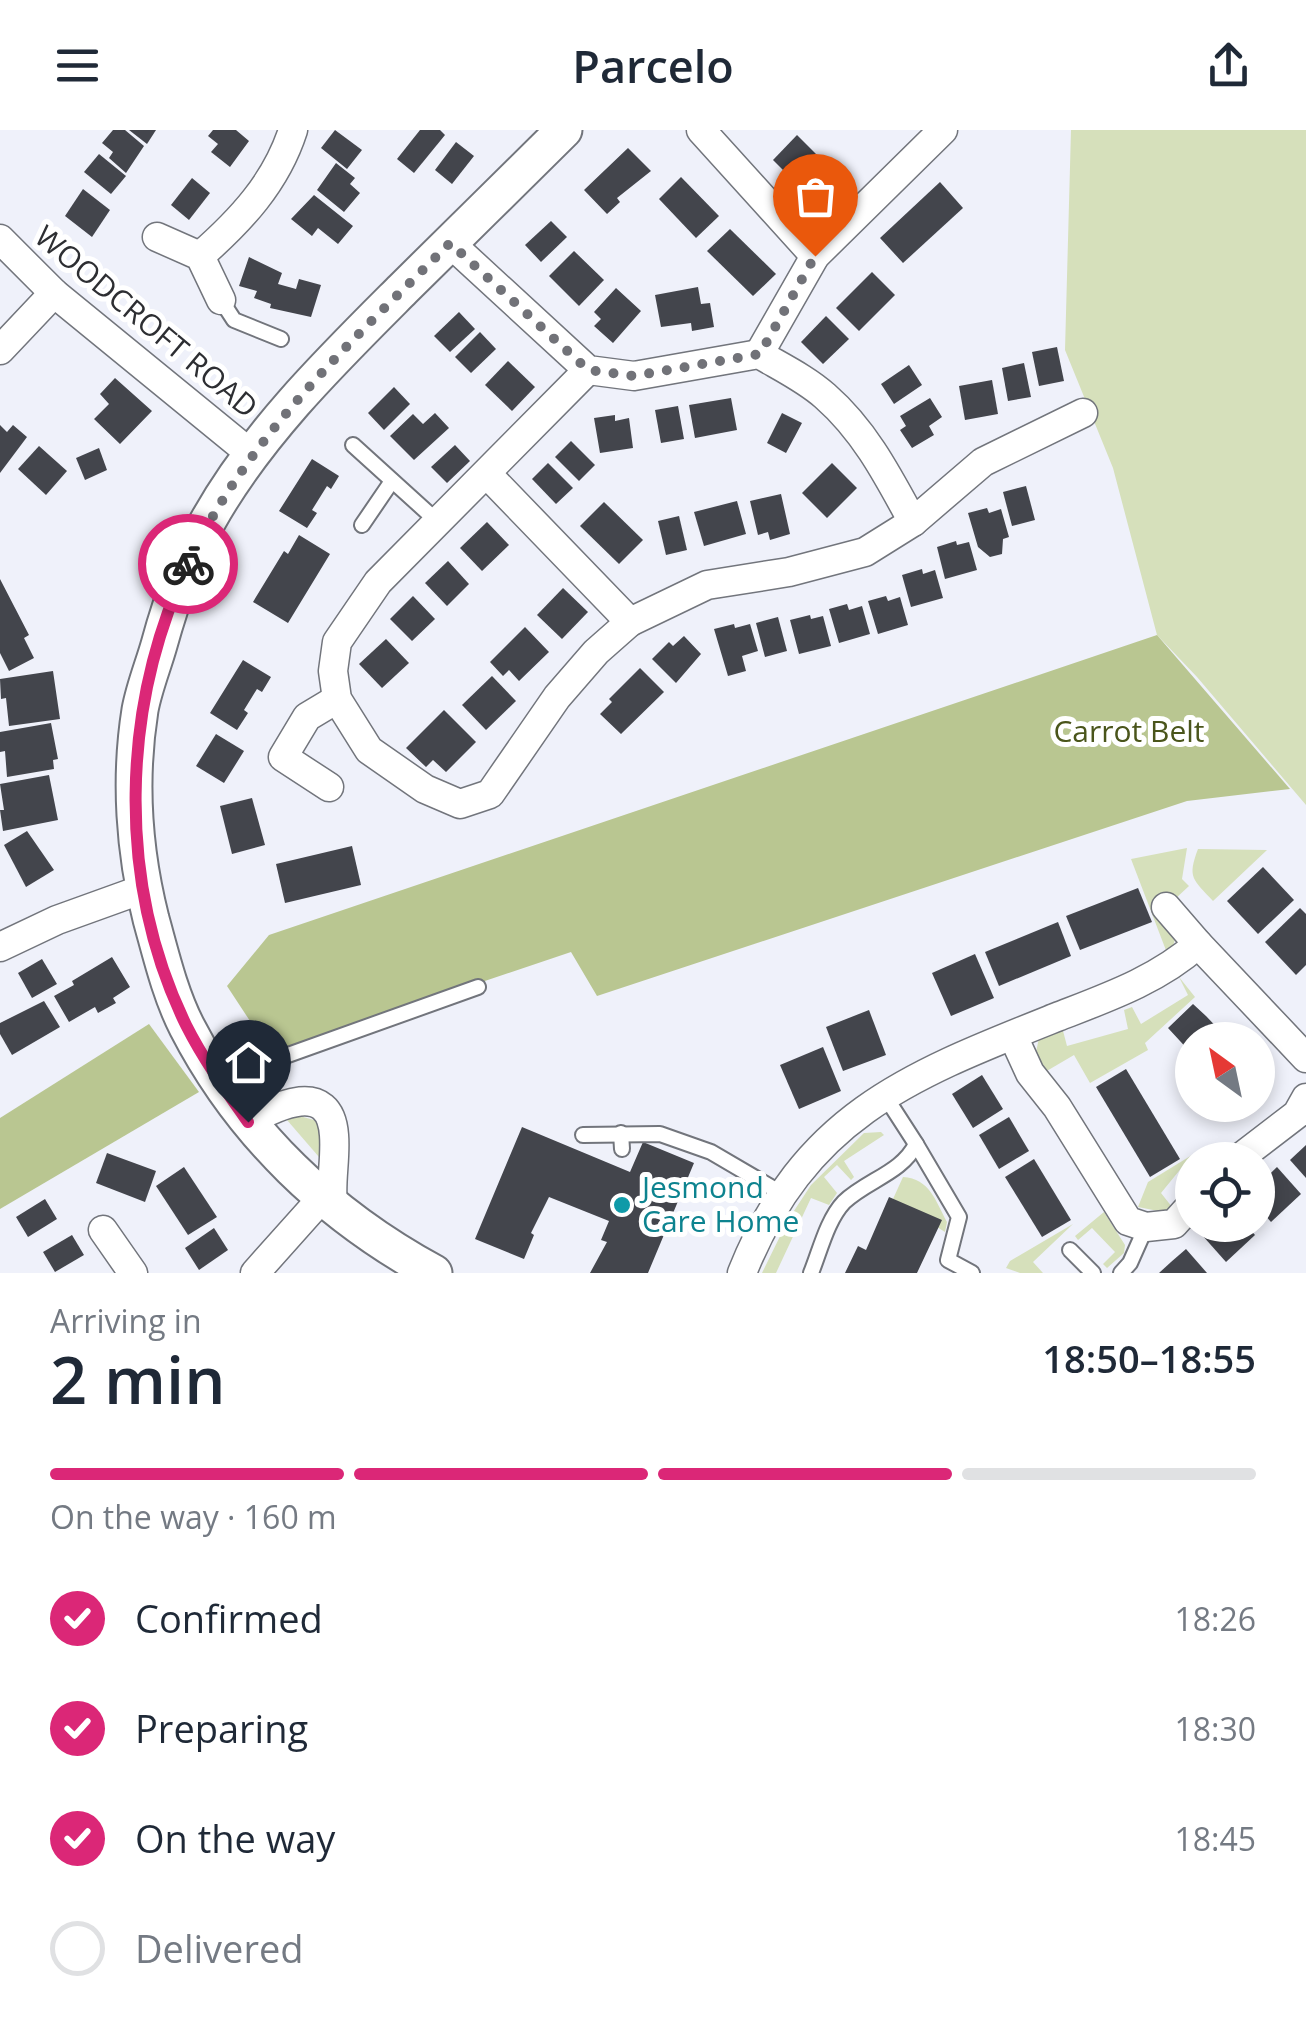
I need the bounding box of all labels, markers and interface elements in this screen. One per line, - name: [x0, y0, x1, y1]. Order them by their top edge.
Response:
- text: Parcelo: [572, 35, 734, 96]
- icon: menu: [50, 38, 105, 93]
- icon: share: [1201, 38, 1256, 93]
- pin: [773, 154, 858, 257]
- icon: bag: [788, 169, 843, 224]
- street label: WOODCROFT ROAD: [27, 215, 267, 426]
- courier: [138, 514, 238, 614]
- icon: bike: [161, 537, 216, 592]
- park label: Carrot Belt: [1053, 710, 1205, 751]
- pin: [206, 1020, 291, 1123]
- north arrow: [1175, 1022, 1275, 1122]
- map controls: [1175, 1022, 1275, 1242]
- icon: home: [221, 1035, 276, 1090]
- button: locate: [1175, 1142, 1275, 1242]
- place label: Jesmond Care Home: [639, 1166, 799, 1241]
- marker: Jesmond Care Home: [611, 1194, 633, 1216]
- text: Arriving in: [50, 1299, 202, 1342]
- text: 18:50–18:55: [1042, 1332, 1256, 1384]
- text: 2 min: [50, 1335, 225, 1423]
- text: On the way · 160 m: [50, 1495, 337, 1538]
- icon: check: [50, 1591, 105, 1646]
- text: Confirmed: [135, 1592, 323, 1644]
- text: 18:26: [1174, 1597, 1256, 1640]
- icon: check: [50, 1701, 105, 1756]
- text: Preparing: [135, 1702, 308, 1754]
- text: 18:30: [1174, 1707, 1256, 1750]
- icon: check: [50, 1811, 105, 1866]
- text: On the way: [135, 1812, 335, 1864]
- text: 18:45: [1174, 1817, 1256, 1860]
- text: Delivered: [135, 1922, 304, 1974]

